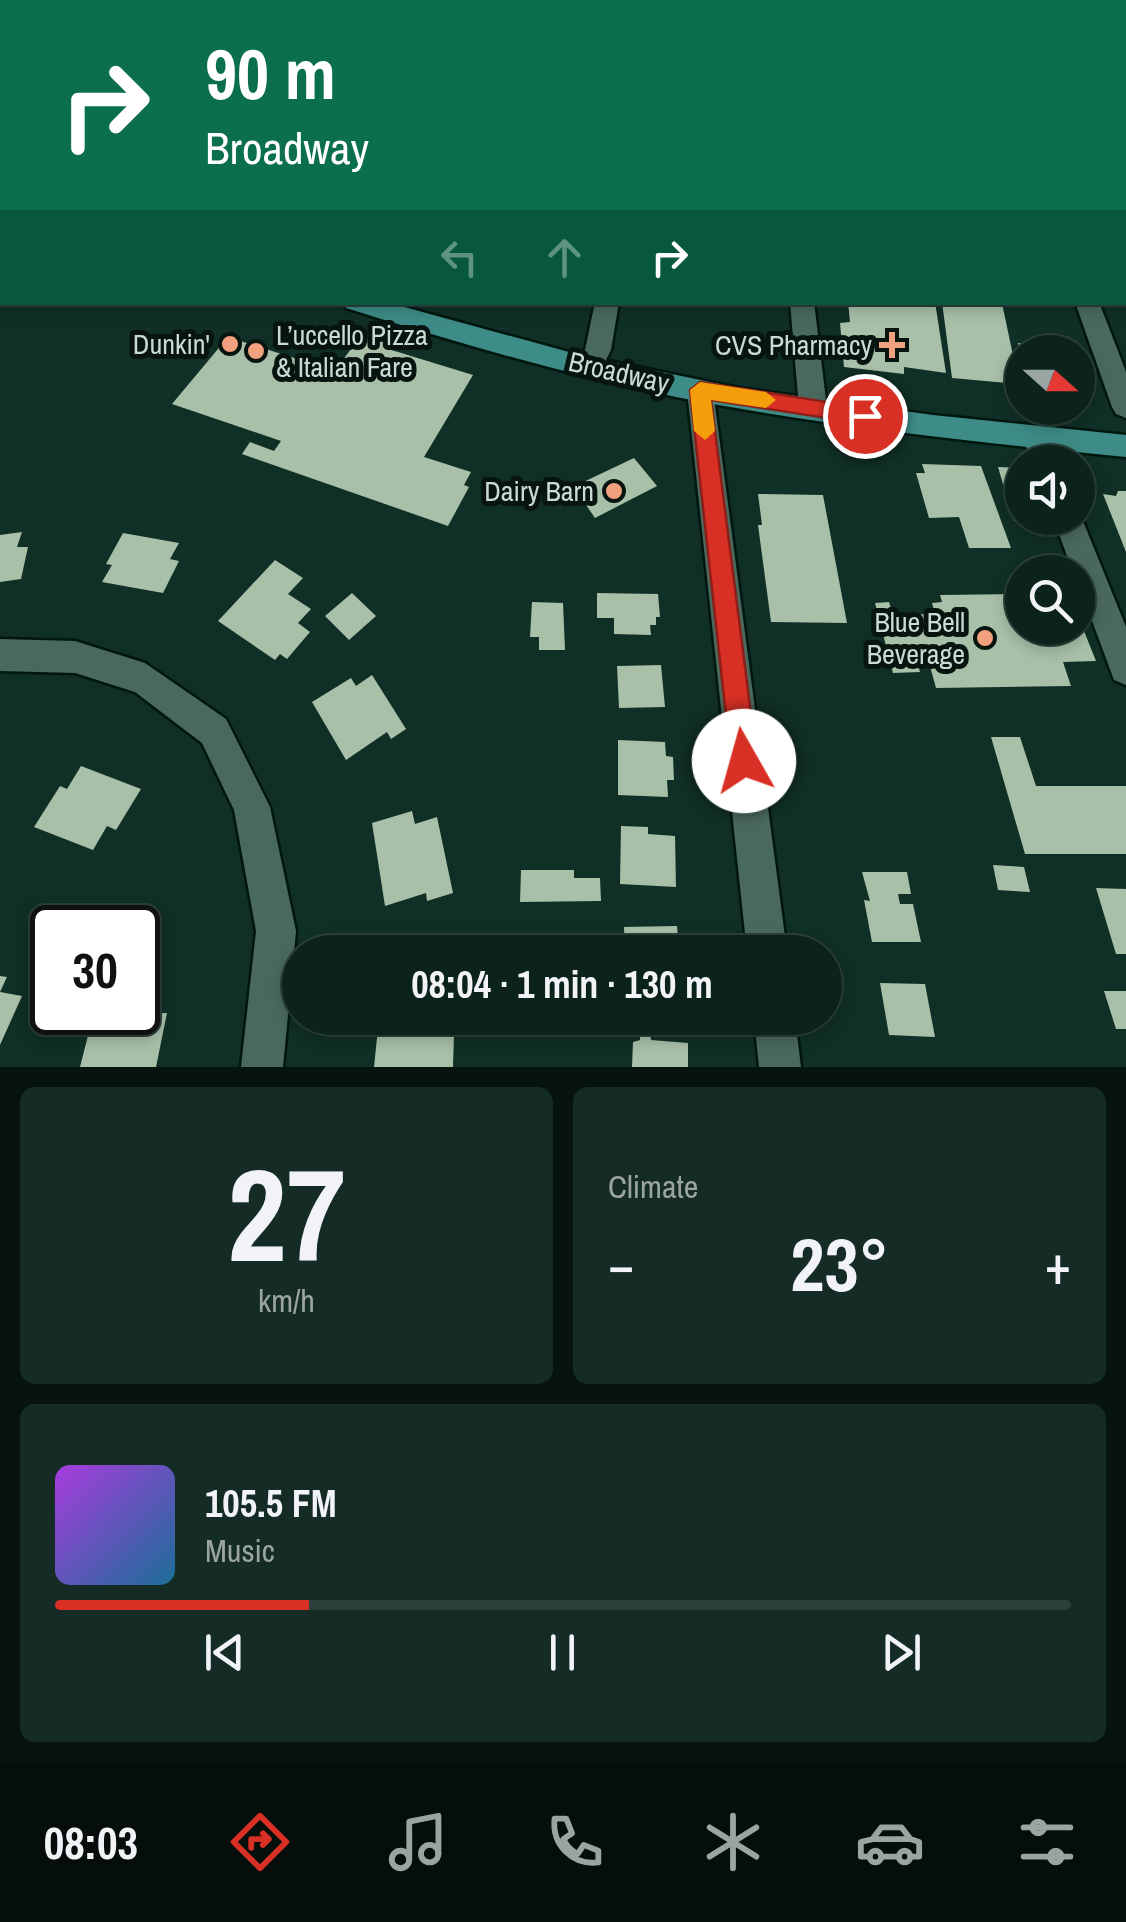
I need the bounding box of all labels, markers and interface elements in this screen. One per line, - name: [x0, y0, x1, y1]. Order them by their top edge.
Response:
- text: 90 m: [205, 27, 336, 121]
- icon: right: [40, 40, 170, 170]
- text: Broadway: [205, 117, 369, 178]
- icon: left: [432, 230, 487, 285]
- icon: ahead: [537, 230, 592, 285]
- icon: right: [642, 230, 697, 285]
- place label: L’uccello Pizza & Italian Fare: [276, 316, 428, 386]
- place label: Dunkin': [133, 325, 210, 363]
- place label: CVS Pharmacy: [715, 326, 873, 364]
- marker: Dunkin': [219, 333, 241, 355]
- marker: CVS Pharmacy: [881, 334, 903, 356]
- north arrow: [1005, 335, 1095, 425]
- map controls: [1005, 335, 1095, 645]
- marker: L’uccello Pizza & Italian Fare: [245, 340, 267, 362]
- street label: Broadway: [565, 342, 674, 402]
- pin: [823, 374, 908, 459]
- icon: arrive: [838, 389, 893, 444]
- button: sound: [1005, 445, 1095, 535]
- place label: Dairy Barn: [484, 472, 594, 510]
- marker: Dairy Barn: [603, 480, 625, 502]
- button: search: [1005, 555, 1095, 645]
- place label: Blue Bell Beverage: [867, 603, 965, 673]
- marker: Blue Bell Beverage: [974, 627, 996, 649]
- position arrow: [692, 709, 796, 813]
- speed limit sign: 30: [30, 905, 160, 1035]
- text: 08:04 · 1 min · 130 m: [411, 959, 713, 1010]
- text: 27: [227, 1126, 346, 1302]
- text: Climate: [608, 1165, 698, 1208]
- text: 23°: [790, 1213, 889, 1314]
- text: −: [608, 1227, 634, 1301]
- text: +: [1045, 1227, 1071, 1301]
- text: km/h: [258, 1279, 315, 1322]
- text: 105.5 FM: [205, 1478, 337, 1529]
- text: Music: [205, 1529, 275, 1572]
- icon: previous: [197, 1625, 252, 1680]
- icon: pause: [535, 1625, 590, 1680]
- icon: next: [874, 1625, 929, 1680]
- icon: directions: [225, 1807, 295, 1877]
- icon: music: [383, 1807, 453, 1877]
- icon: phone: [540, 1807, 610, 1877]
- icon: climate: [698, 1807, 768, 1877]
- icon: car: [855, 1807, 925, 1877]
- icon: filters: [1012, 1807, 1082, 1877]
- text: 08:03: [44, 1812, 138, 1873]

